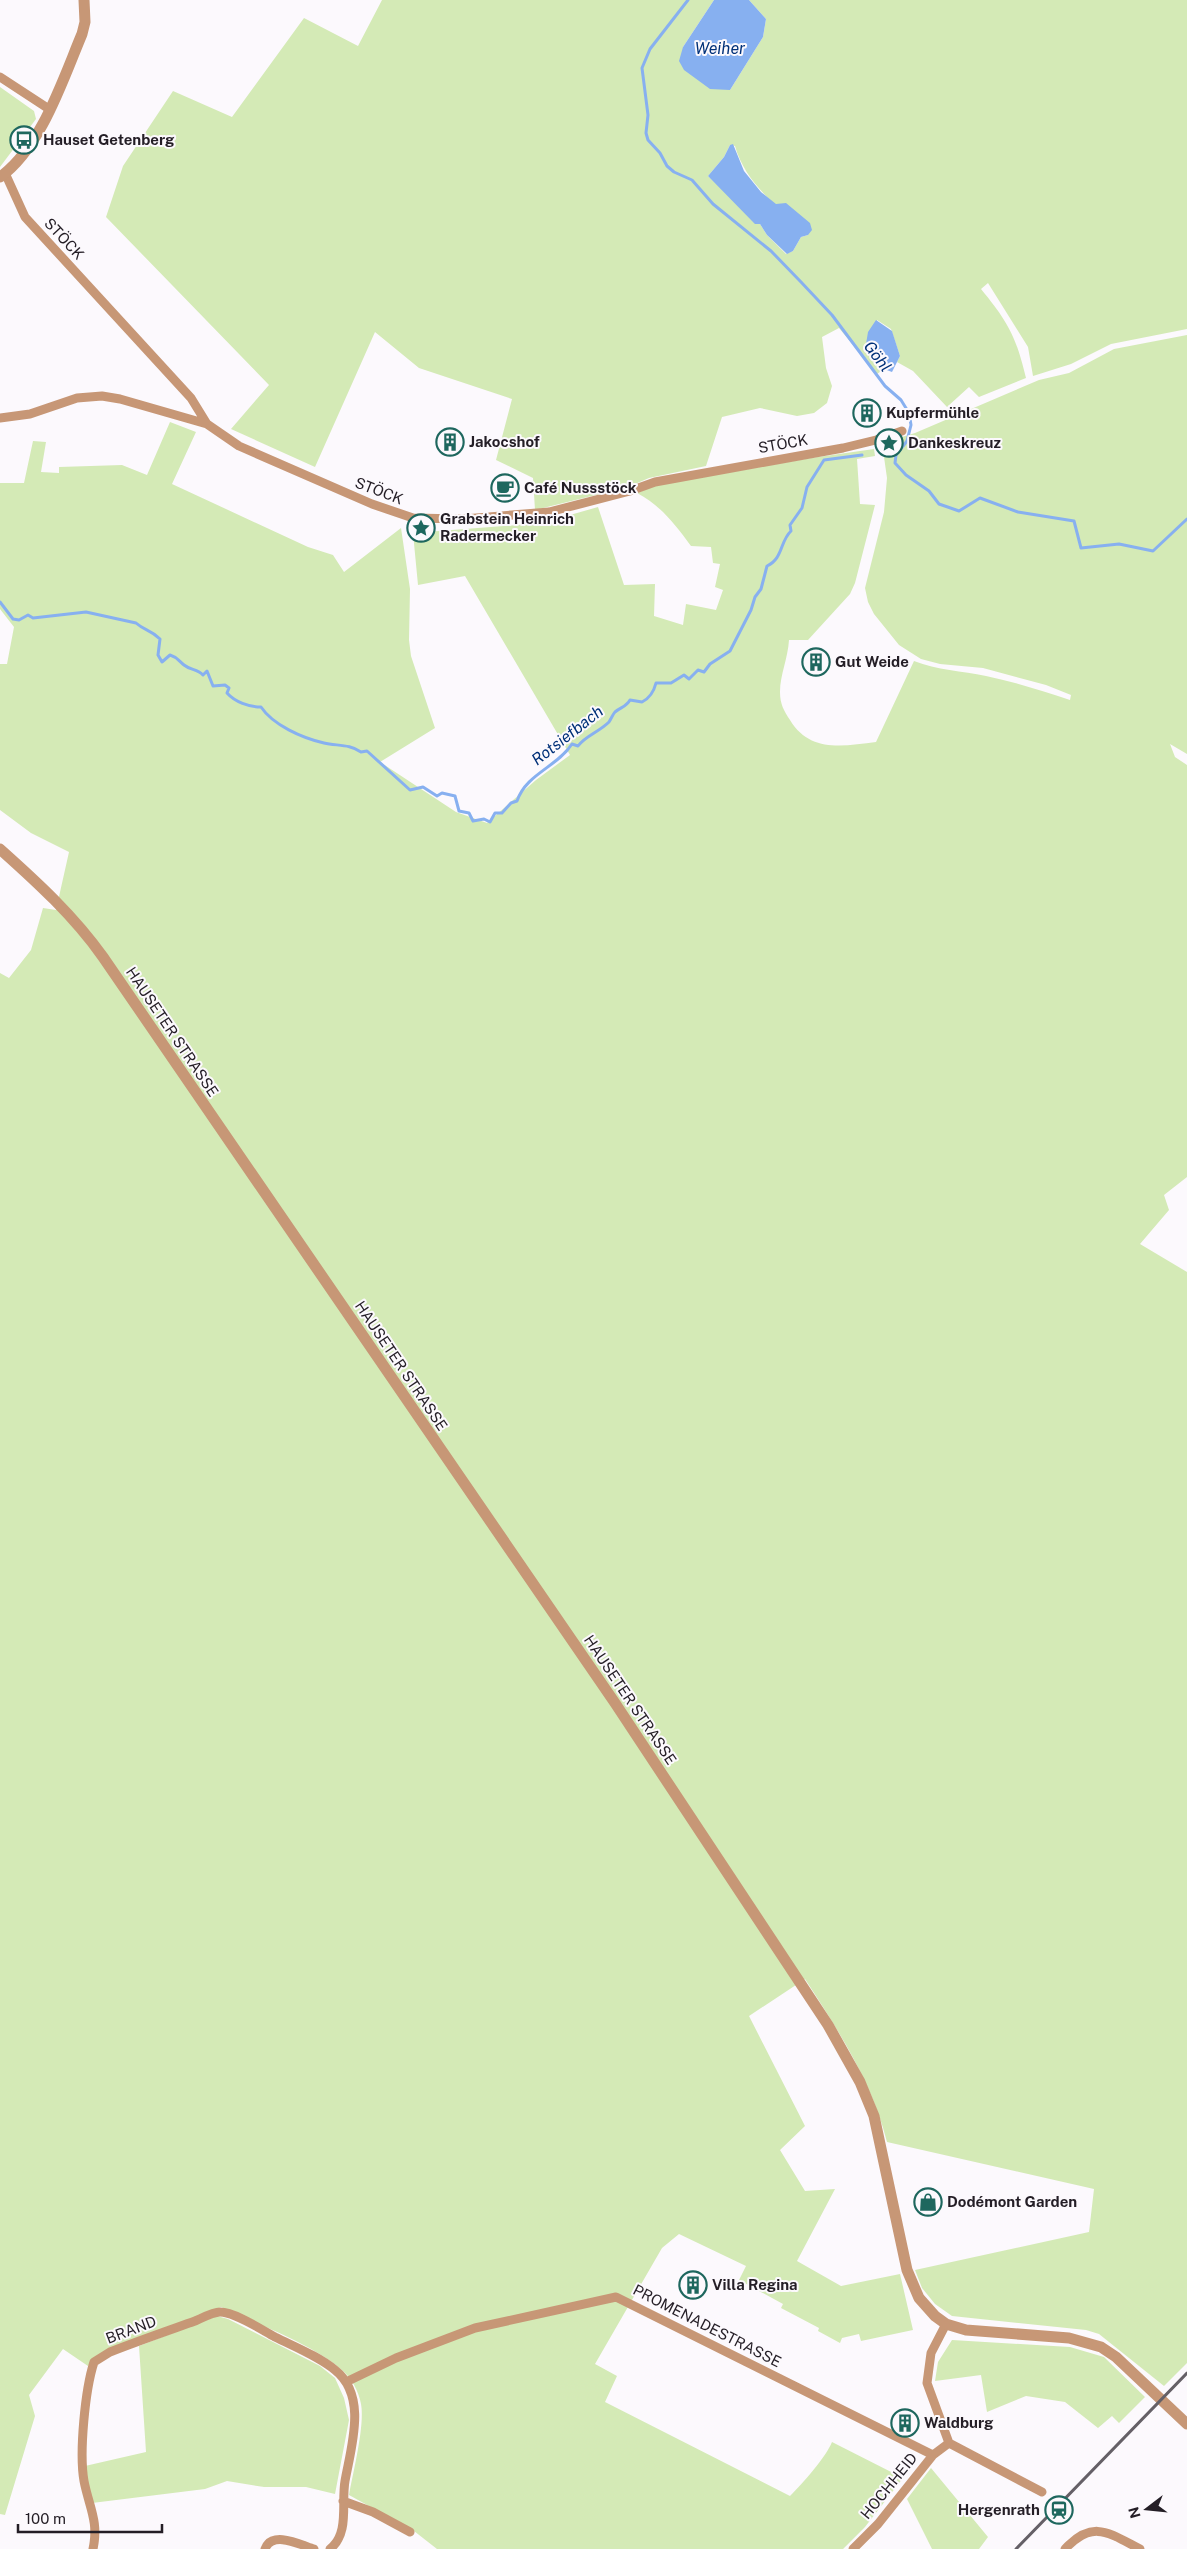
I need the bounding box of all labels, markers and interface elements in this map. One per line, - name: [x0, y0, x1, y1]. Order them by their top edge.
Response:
- water label: Weiher: [695, 39, 746, 58]
- bus stop icon: Hauset Getenberg: [9, 125, 39, 155]
- place label: Hauset Getenberg: [43, 131, 175, 148]
- street label: STÖCK: [41, 214, 88, 263]
- water label: Göhl: [860, 337, 895, 376]
- building icon: Kupfermühle: [852, 398, 882, 428]
- place label: Kupfermühle: [886, 404, 979, 421]
- building icon: Jakocshof: [435, 427, 465, 457]
- place icon: Dankeskreuz: [874, 428, 904, 458]
- street label: STÖCK: [757, 430, 809, 456]
- place label: Jakocshof: [469, 433, 540, 450]
- place label: Dankeskreuz: [908, 434, 1001, 451]
- street label: STÖCK: [353, 473, 406, 507]
- cafe icon: Café Nussstöck: [490, 473, 520, 503]
- place label: Café Nussstöck: [524, 479, 637, 496]
- place label: Grabstein Heinrich Radermecker: [440, 510, 574, 544]
- place icon: Grabstein Heinrich Radermecker: [406, 513, 436, 543]
- building icon: Gut Weide: [801, 647, 831, 677]
- place label: Gut Weide: [835, 653, 909, 670]
- water label: Rotsiefbach: [528, 702, 607, 769]
- street label: HAUSETER STRASSE: [123, 964, 222, 1100]
- street label: HAUSETER STRASSE: [352, 1298, 451, 1434]
- street label: HAUSETER STRASSE: [581, 1632, 680, 1768]
- shop icon: Dodémont Garden: [913, 2187, 943, 2217]
- place label: Dodémont Garden: [947, 2193, 1077, 2210]
- building icon: Villa Regina: [678, 2270, 708, 2300]
- place label: Villa Regina: [712, 2276, 798, 2293]
- street label: PROMENADESTRASSE: [630, 2281, 784, 2370]
- street label: BRAND: [103, 2312, 158, 2347]
- building icon: Waldburg: [890, 2408, 920, 2438]
- place label: Waldburg: [924, 2414, 994, 2431]
- street label: HOCHHEID: [857, 2449, 920, 2522]
- north arrow: [1122, 2484, 1172, 2534]
- station icon: Hergenrath: [1044, 2495, 1074, 2525]
- place label: Hergenrath: [958, 2501, 1040, 2518]
- scale bar: [18, 2502, 161, 2534]
- text: N: [1125, 2505, 1144, 2520]
- text: 100 m: [25, 2510, 66, 2527]

